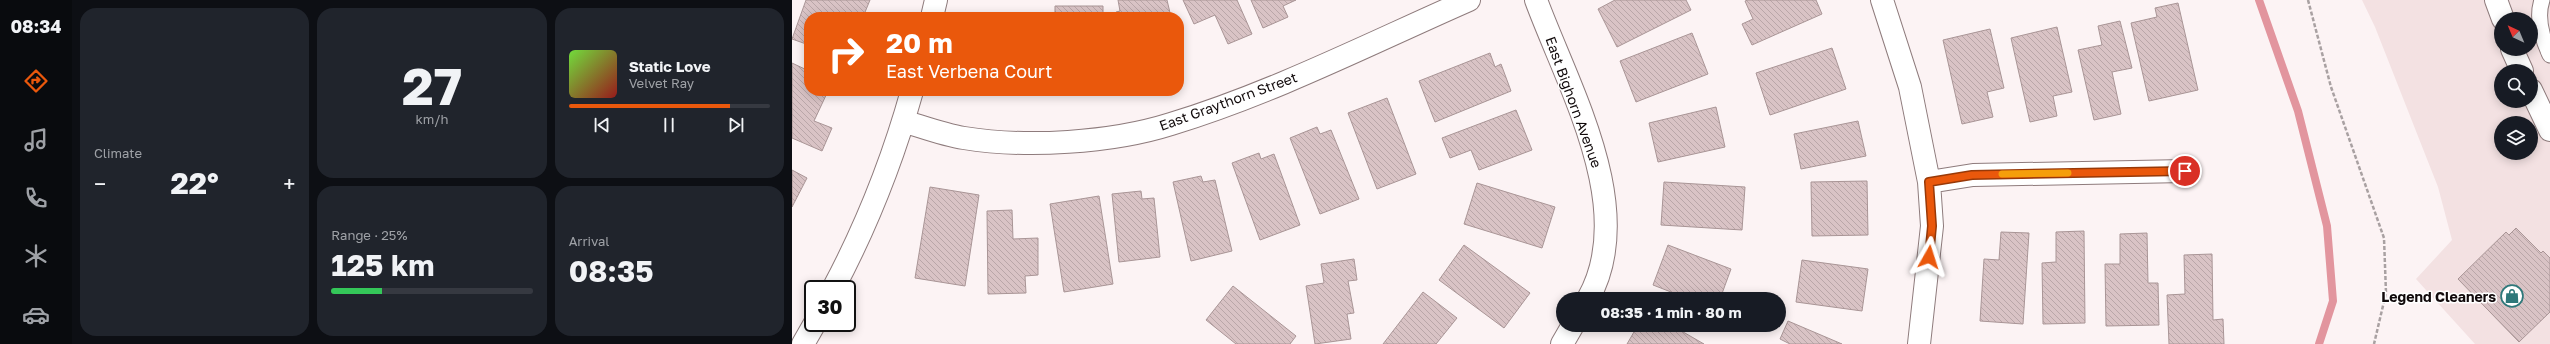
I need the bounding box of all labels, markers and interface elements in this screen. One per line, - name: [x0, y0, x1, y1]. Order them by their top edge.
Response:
- north arrow: [2494, 12, 2538, 56]
- map controls: [2494, 12, 2538, 160]
- text: 08:34: [10, 15, 62, 37]
- text: 20 m: [886, 26, 953, 59]
- icon: right: [820, 28, 872, 80]
- street label: East Bighorn Avenue: [1542, 34, 1606, 170]
- text: 27: [402, 54, 462, 116]
- text: Static Love: [629, 57, 711, 75]
- text: East Verbena Court: [886, 60, 1052, 82]
- button: search: [2494, 64, 2538, 108]
- icon: directions: [22, 67, 50, 95]
- street label: East Graythorn Street: [1157, 68, 1299, 134]
- text: Velvet Ray: [629, 75, 694, 91]
- text: km/h: [415, 111, 449, 127]
- icon: previous: [591, 114, 613, 136]
- icon: pause: [658, 114, 680, 136]
- icon: next: [725, 114, 747, 136]
- button: layers: [2494, 116, 2538, 160]
- icon: music: [22, 126, 50, 154]
- text: Climate: [94, 145, 142, 161]
- pin: [2168, 154, 2202, 188]
- icon: arrive: [2174, 160, 2196, 182]
- text: 22°: [171, 165, 219, 201]
- text: −: [94, 170, 106, 197]
- text: +: [283, 170, 295, 197]
- icon: phone: [22, 184, 50, 212]
- text: Range · 25%: [331, 227, 407, 243]
- text: Arrival: [569, 233, 609, 249]
- position arrow: [1908, 236, 1950, 278]
- icon: climate: [22, 242, 50, 270]
- text: 125 km: [331, 247, 435, 283]
- text: 08:35: [569, 253, 654, 289]
- speed limit sign: 30: [804, 280, 856, 332]
- shop icon: Legend Cleaners: [2499, 283, 2525, 309]
- place label: Legend Cleaners: [2381, 288, 2496, 305]
- icon: car: [22, 301, 50, 329]
- text: 08:35 · 1 min · 80 m: [1600, 303, 1742, 321]

